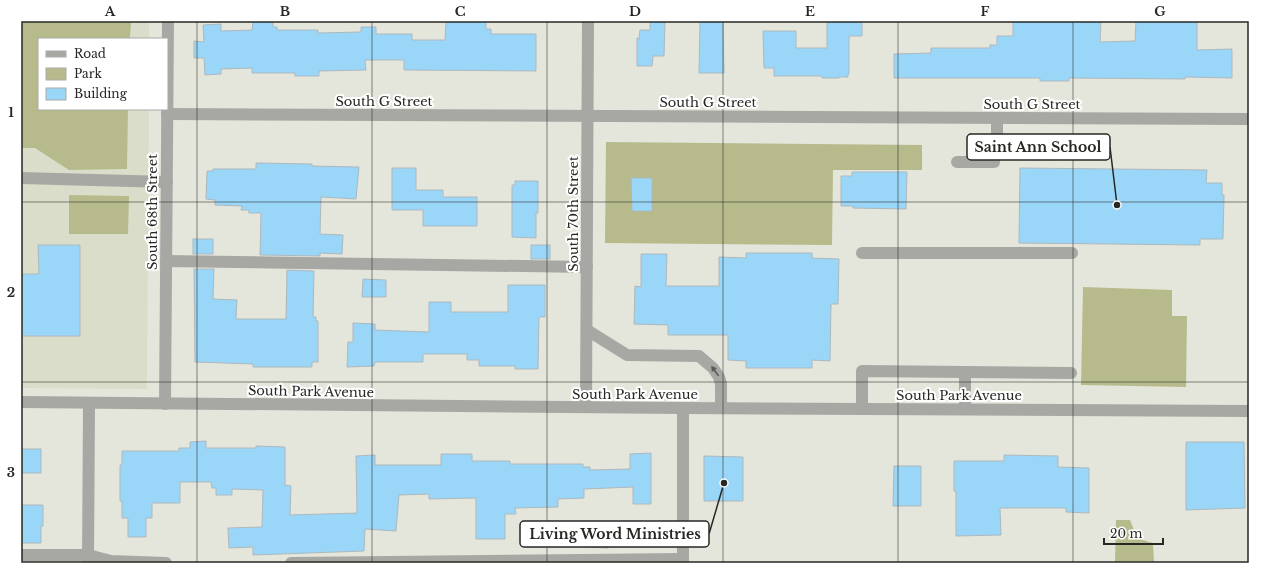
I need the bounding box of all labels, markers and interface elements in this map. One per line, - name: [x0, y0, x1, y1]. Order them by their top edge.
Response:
- text: A: [104, 3, 116, 20]
- text: B: [280, 3, 290, 20]
- text: C: [455, 3, 466, 20]
- text: D: [629, 3, 641, 20]
- text: E: [805, 3, 815, 20]
- text: F: [981, 3, 990, 20]
- text: G: [1154, 3, 1166, 20]
- legend: [38, 38, 168, 110]
- text: Road: [74, 46, 106, 61]
- text: Park: [74, 66, 102, 81]
- text: Building: [74, 86, 128, 101]
- street label: South G Street: [335, 93, 433, 110]
- street label: South G Street: [659, 94, 757, 111]
- street label: South G Street: [983, 96, 1081, 113]
- text: 1: [8, 104, 14, 121]
- callout: Saint Ann School: [967, 134, 1110, 160]
- text: Saint Ann School: [974, 138, 1102, 156]
- street label: South 68th Street: [144, 154, 161, 270]
- street label: South 70th Street: [565, 156, 582, 272]
- text: 2: [7, 284, 15, 301]
- one-way arrow: [711, 366, 719, 377]
- street label: South Park Avenue: [248, 382, 374, 401]
- street label: South Park Avenue: [572, 386, 698, 403]
- street label: South Park Avenue: [896, 387, 1022, 404]
- text: 3: [7, 464, 15, 481]
- scale bar: [1104, 520, 1163, 546]
- callout: Living Word Ministries: [520, 521, 709, 547]
- text: Living Word Ministries: [529, 525, 701, 543]
- text: 20 m: [1110, 526, 1142, 541]

